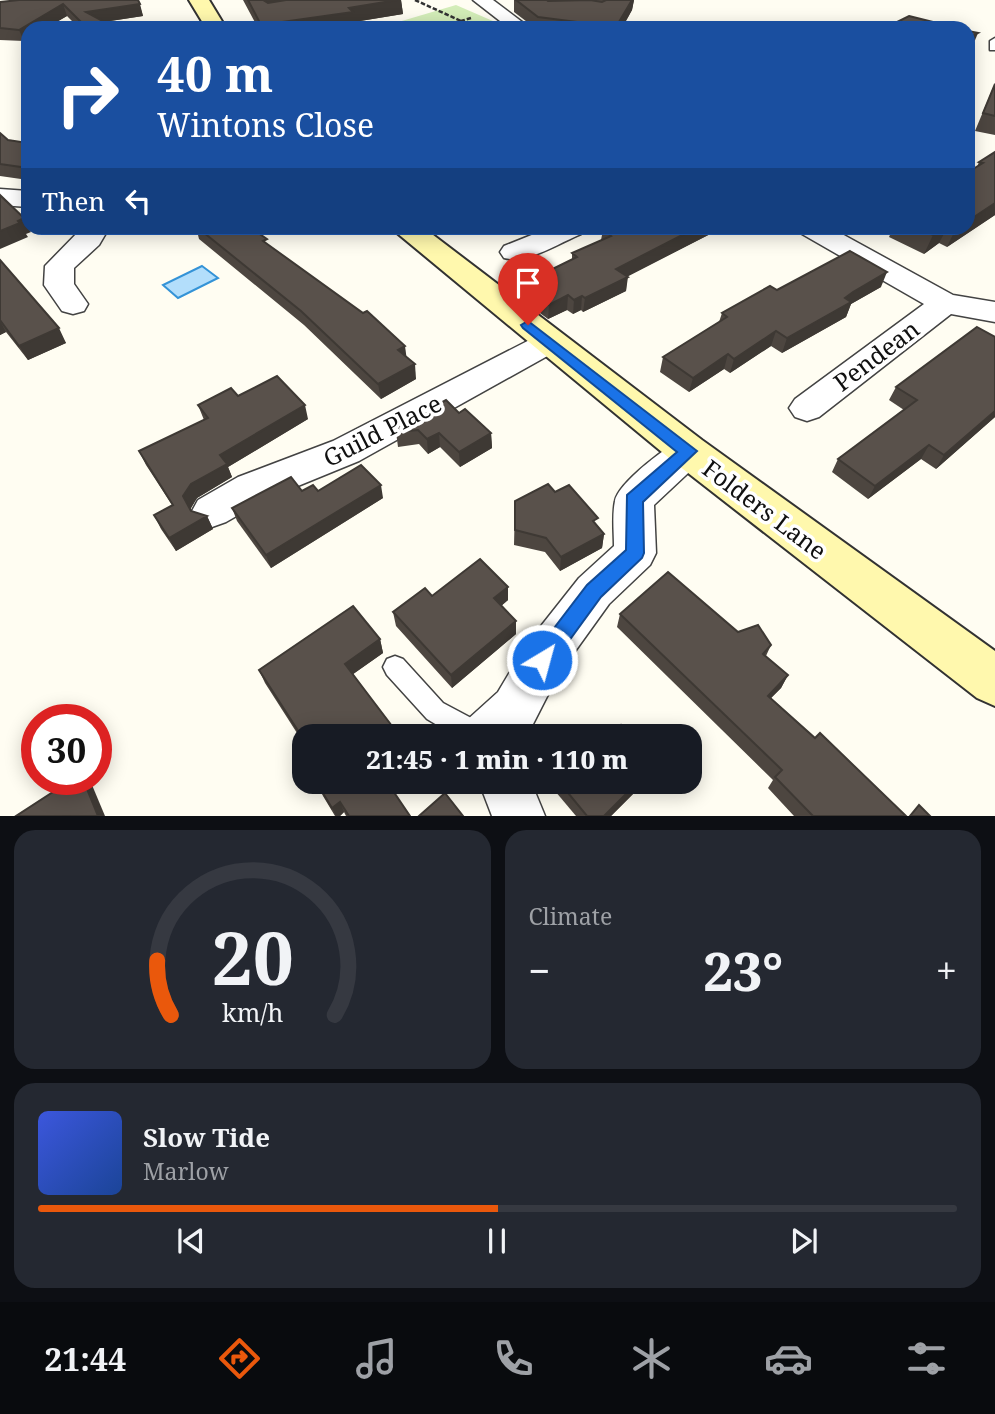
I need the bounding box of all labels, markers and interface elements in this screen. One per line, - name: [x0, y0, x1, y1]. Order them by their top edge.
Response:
- text: 40 m: [157, 40, 273, 106]
- icon: right: [42, 49, 133, 140]
- text: Wintons Close: [157, 103, 374, 146]
- icon: left: [119, 182, 157, 220]
- text: Then: [42, 183, 105, 219]
- pin: [498, 253, 558, 325]
- icon: arrive: [509, 264, 547, 302]
- street label: Pendean: [826, 312, 926, 398]
- street label: Guild Place: [317, 386, 447, 474]
- street label: Folders Lane: [696, 452, 834, 566]
- position arrow: [505, 623, 579, 697]
- speed limit sign: 30: [21, 704, 112, 795]
- text: 21:45 · 1 min · 110 m: [366, 741, 628, 777]
- text: Climate: [529, 900, 612, 932]
- text: 20: [211, 908, 293, 1007]
- text: 23°: [703, 935, 783, 1006]
- text: −: [529, 944, 551, 996]
- text: +: [936, 944, 957, 996]
- text: km/h: [222, 995, 283, 1029]
- text: Slow Tide: [143, 1119, 270, 1155]
- text: Marlow: [143, 1155, 229, 1187]
- icon: previous: [172, 1222, 210, 1260]
- icon: pause: [478, 1222, 516, 1260]
- icon: next: [785, 1222, 823, 1260]
- icon: directions: [215, 1334, 264, 1383]
- icon: music: [352, 1334, 401, 1383]
- icon: phone: [489, 1334, 538, 1383]
- icon: climate: [627, 1334, 676, 1383]
- icon: car: [764, 1334, 813, 1383]
- icon: filters: [902, 1334, 951, 1383]
- text: 21:44: [44, 1337, 126, 1380]

